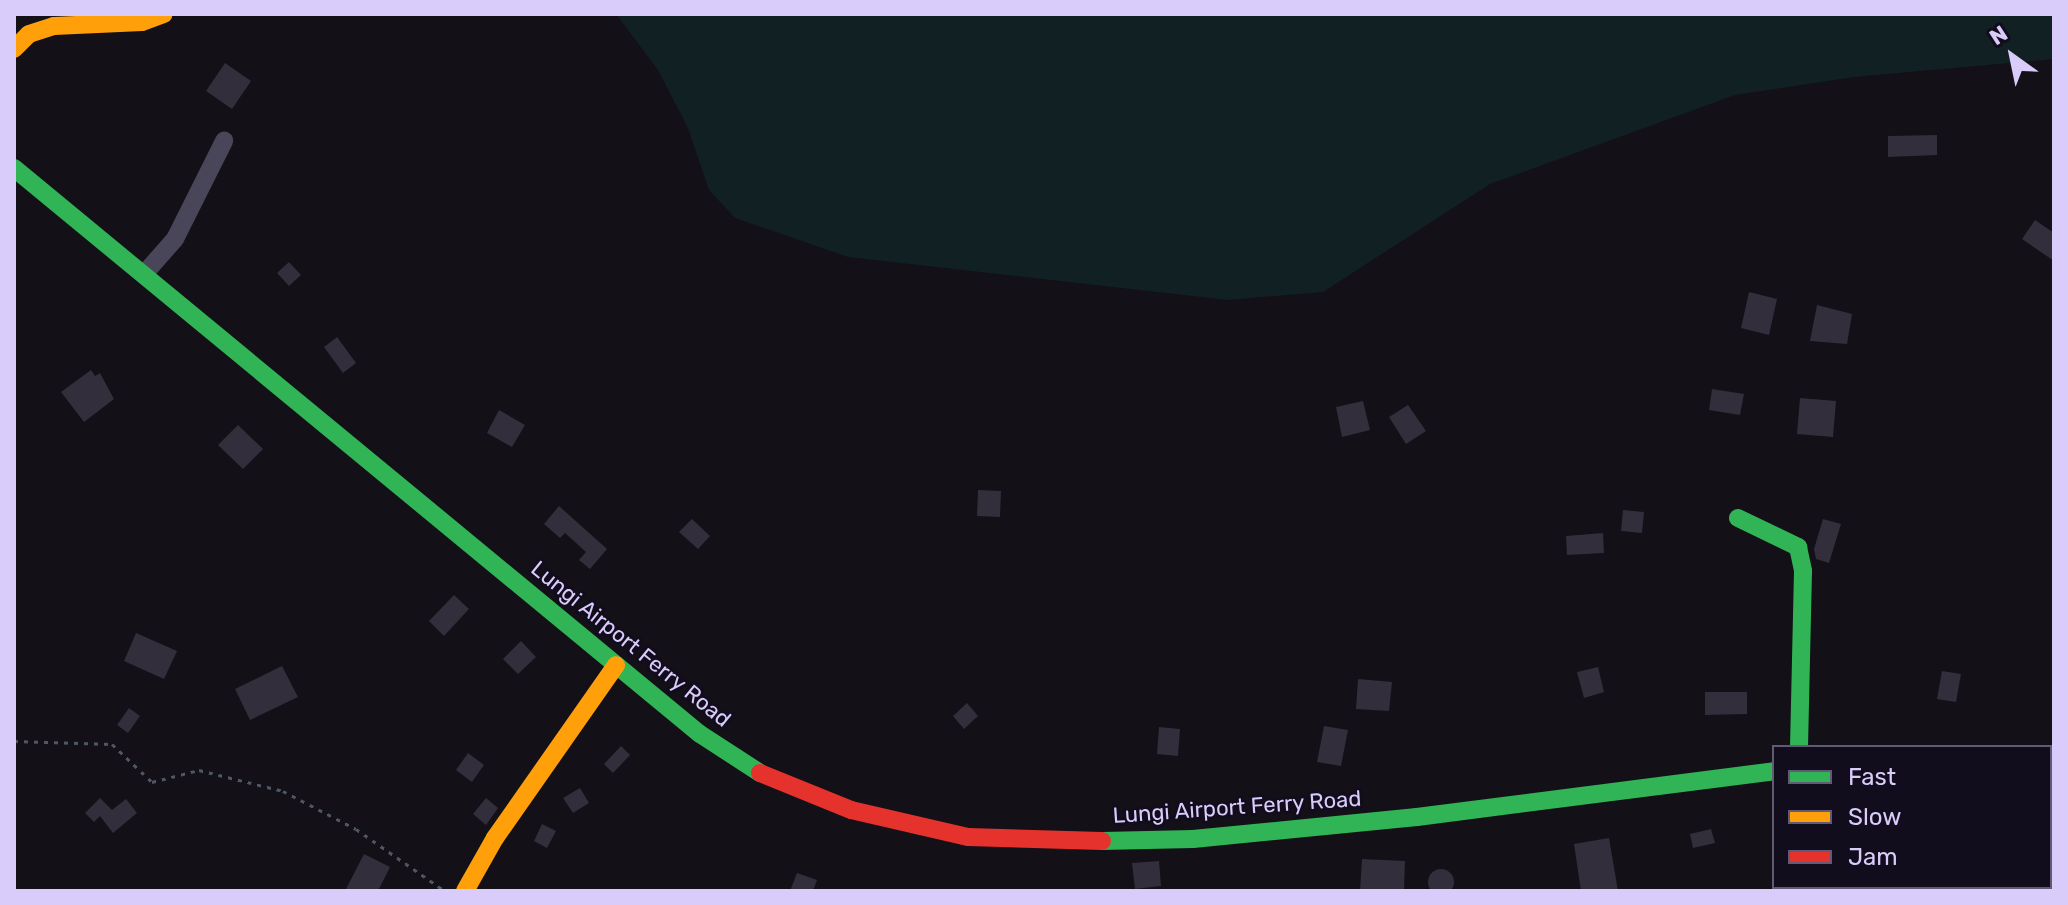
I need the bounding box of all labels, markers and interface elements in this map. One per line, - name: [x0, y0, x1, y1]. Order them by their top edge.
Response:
- north arrow: [1972, 16, 2052, 96]
- text: N: [1985, 20, 2013, 51]
- street label: Lungi Airport Ferry Road: [525, 555, 737, 733]
- legend: [1772, 745, 2052, 889]
- text: Fast: [1848, 763, 1896, 791]
- street label: Lungi Airport Ferry Road: [1111, 785, 1363, 829]
- text: Slow: [1848, 803, 1901, 831]
- text: Jam: [1848, 843, 1898, 871]

